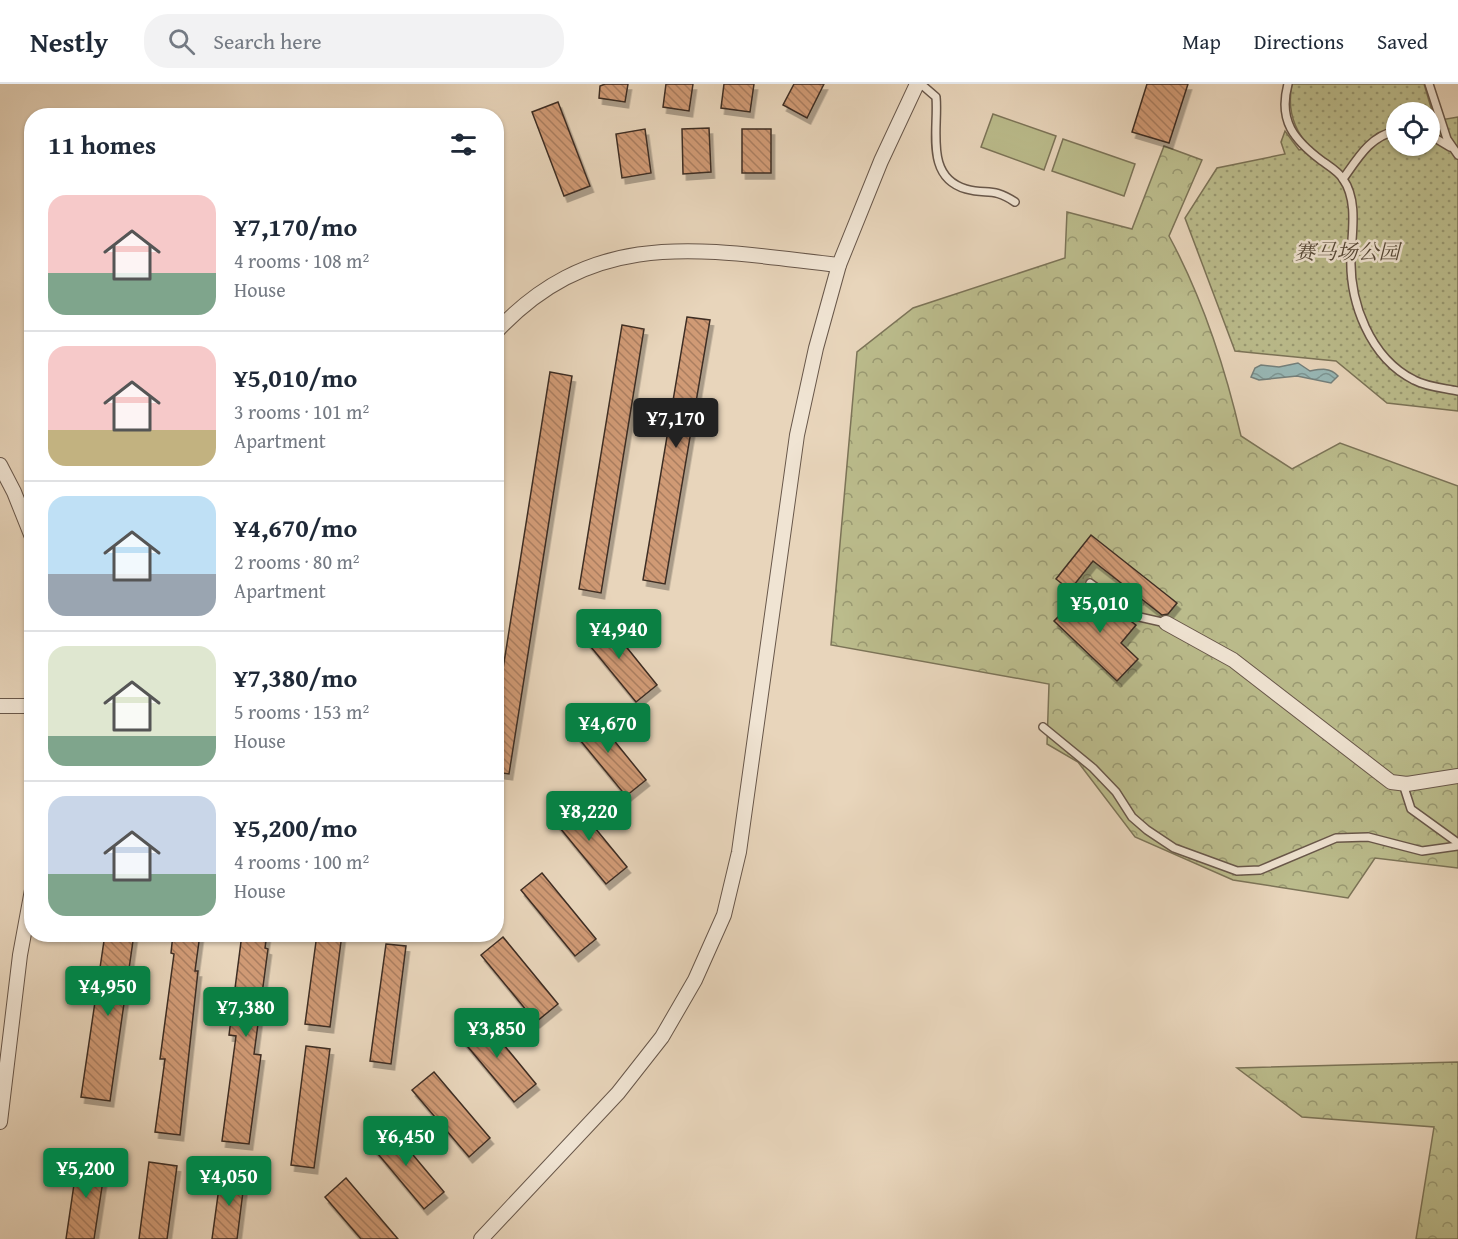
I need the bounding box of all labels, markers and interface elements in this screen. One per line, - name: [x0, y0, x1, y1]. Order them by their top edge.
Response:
- search box: [144, 14, 564, 68]
- text: Nestly: [30, 21, 108, 62]
- icon: search: [165, 25, 198, 58]
- text: Search here: [213, 25, 322, 57]
- text: Map: [1182, 26, 1221, 57]
- text: Directions: [1254, 26, 1344, 57]
- text: Saved: [1377, 26, 1428, 57]
- map controls: [1386, 102, 1440, 156]
- button: locate: [1386, 102, 1440, 156]
- text: 11 homes: [48, 125, 156, 164]
- icon: filters: [447, 128, 480, 161]
- text: ¥7,170/mo: [234, 207, 357, 246]
- icon: home: [96, 219, 168, 291]
- park label: 赛马场公园: [1295, 236, 1402, 267]
- text: 4 rooms · 108 m²: [234, 246, 369, 275]
- text: House: [234, 275, 286, 304]
- text: ¥5,010/mo: [234, 358, 357, 397]
- icon: home: [96, 370, 168, 442]
- text: 3 rooms · 101 m²: [234, 397, 369, 426]
- pin: ¥7,170: [627, 398, 725, 449]
- text: ¥7,170: [647, 403, 705, 432]
- text: Apartment: [234, 426, 326, 455]
- text: ¥4,670/mo: [234, 508, 357, 547]
- icon: home: [96, 520, 168, 592]
- text: 2 rooms · 80 m²: [234, 547, 360, 576]
- text: Apartment: [234, 576, 326, 605]
- pin: ¥5,010: [1051, 583, 1149, 634]
- text: ¥5,010: [1071, 588, 1129, 617]
- pin: ¥4,940: [570, 609, 668, 660]
- text: ¥4,940: [590, 614, 648, 643]
- text: ¥7,380/mo: [234, 658, 357, 697]
- icon: home: [96, 670, 168, 742]
- text: 5 rooms · 153 m²: [234, 697, 369, 726]
- pin: ¥4,670: [559, 703, 657, 754]
- text: ¥4,670: [579, 708, 637, 737]
- text: House: [234, 726, 286, 755]
- pin: ¥8,220: [540, 791, 638, 842]
- text: ¥8,220: [560, 796, 618, 825]
- text: ¥5,200/mo: [234, 808, 357, 847]
- icon: home: [96, 820, 168, 892]
- text: 4 rooms · 100 m²: [234, 847, 369, 876]
- text: House: [234, 876, 286, 905]
- pin: ¥4,950: [59, 966, 157, 1017]
- text: ¥4,950: [79, 971, 137, 1000]
- pin: ¥7,380: [197, 987, 295, 1038]
- text: ¥7,380: [217, 992, 275, 1021]
- pin: ¥3,850: [448, 1008, 546, 1059]
- text: ¥3,850: [468, 1013, 526, 1042]
- pin: ¥6,450: [357, 1116, 455, 1167]
- text: ¥6,450: [377, 1121, 435, 1150]
- pin: ¥5,200: [37, 1148, 135, 1199]
- text: ¥5,200: [57, 1153, 115, 1182]
- pin: ¥4,050: [180, 1156, 278, 1207]
- text: ¥4,050: [200, 1161, 258, 1190]

